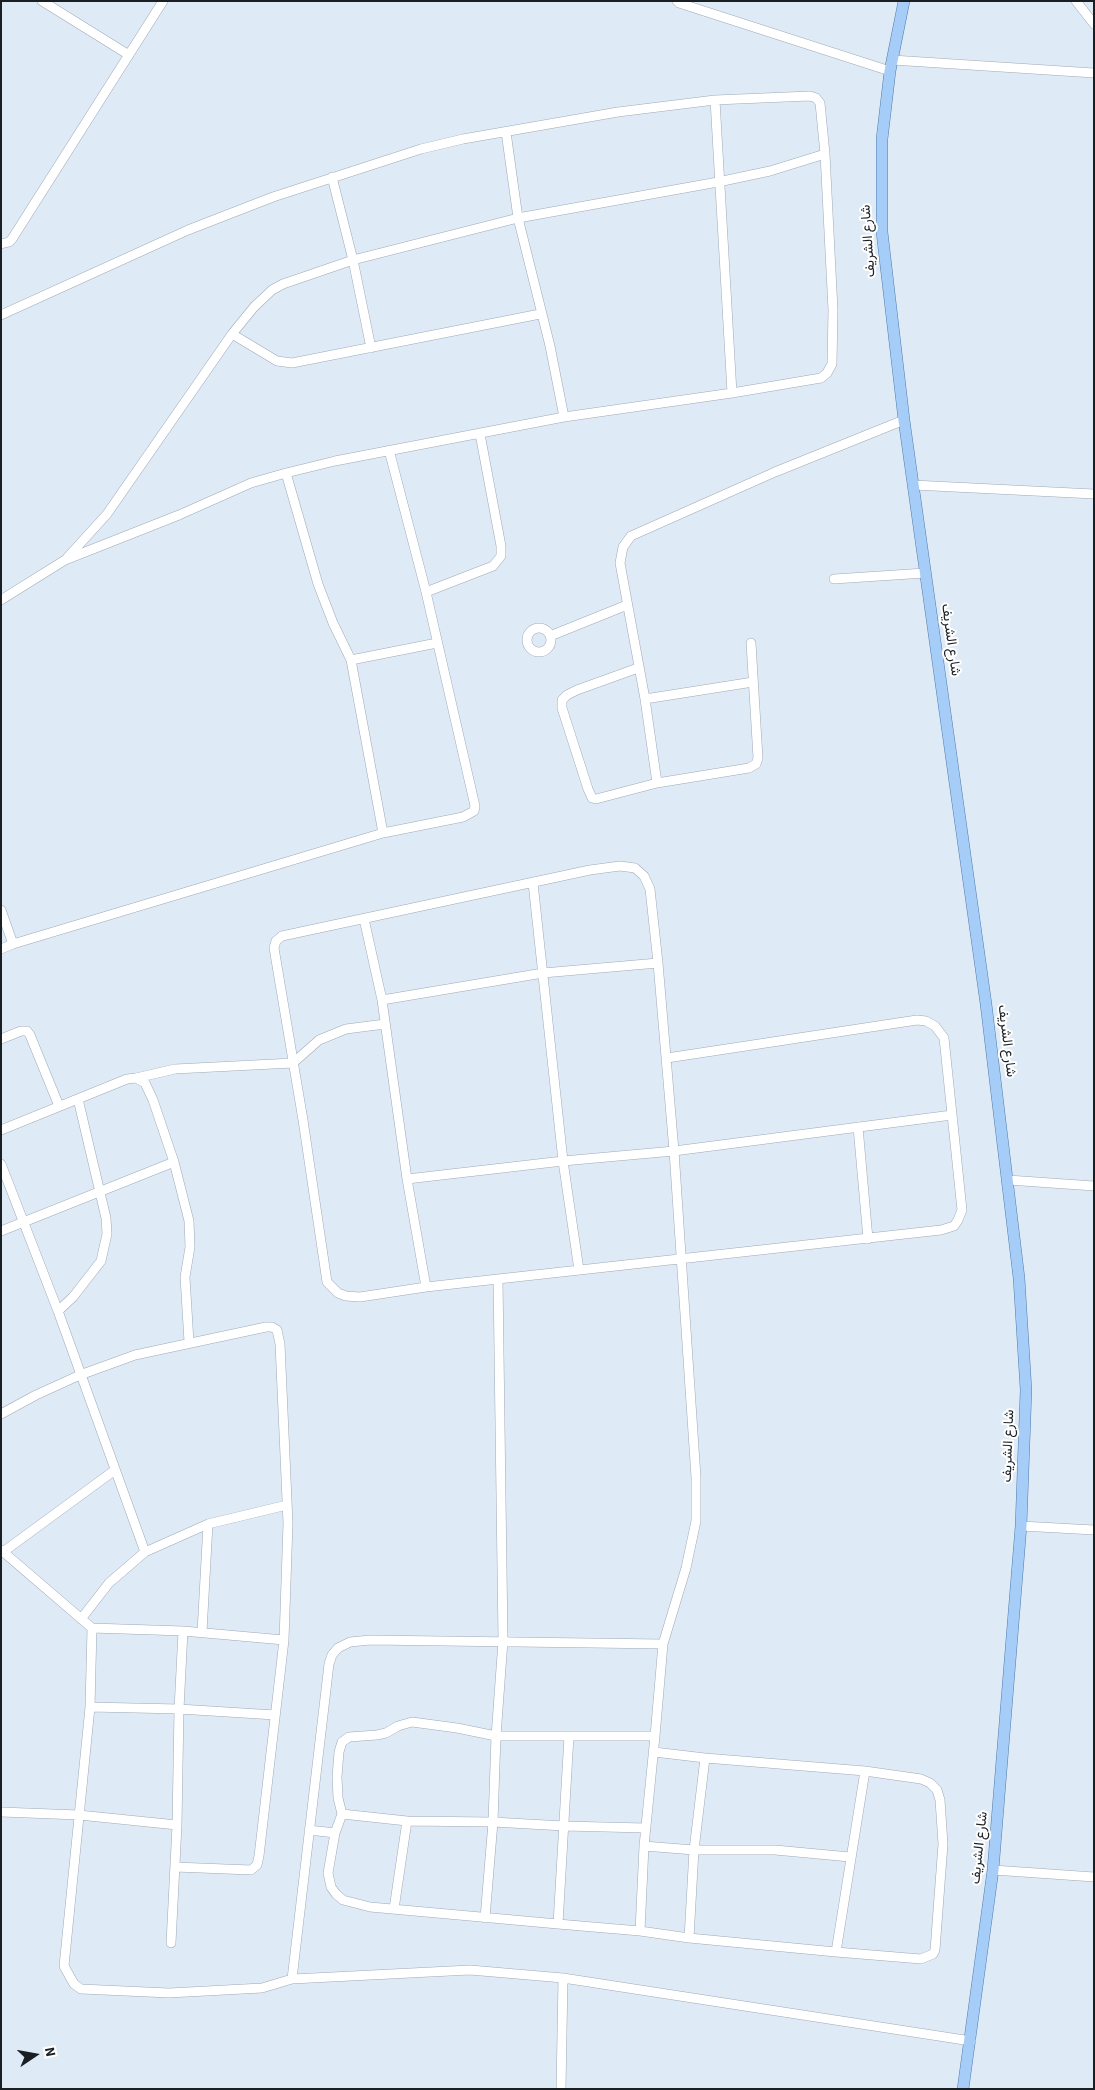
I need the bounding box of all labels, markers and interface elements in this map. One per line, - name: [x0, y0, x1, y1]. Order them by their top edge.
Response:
- street label: شارع الشريف: [858, 204, 880, 278]
- street label: شارع الشريف: [937, 603, 963, 677]
- street label: شارع الشريف: [993, 1004, 1019, 1078]
- street label: شارع الشريف: [999, 1409, 1019, 1483]
- street label: شارع الشريف: [968, 1811, 992, 1885]
- north arrow: [10, 2030, 60, 2080]
- text: N: [39, 2045, 60, 2059]

